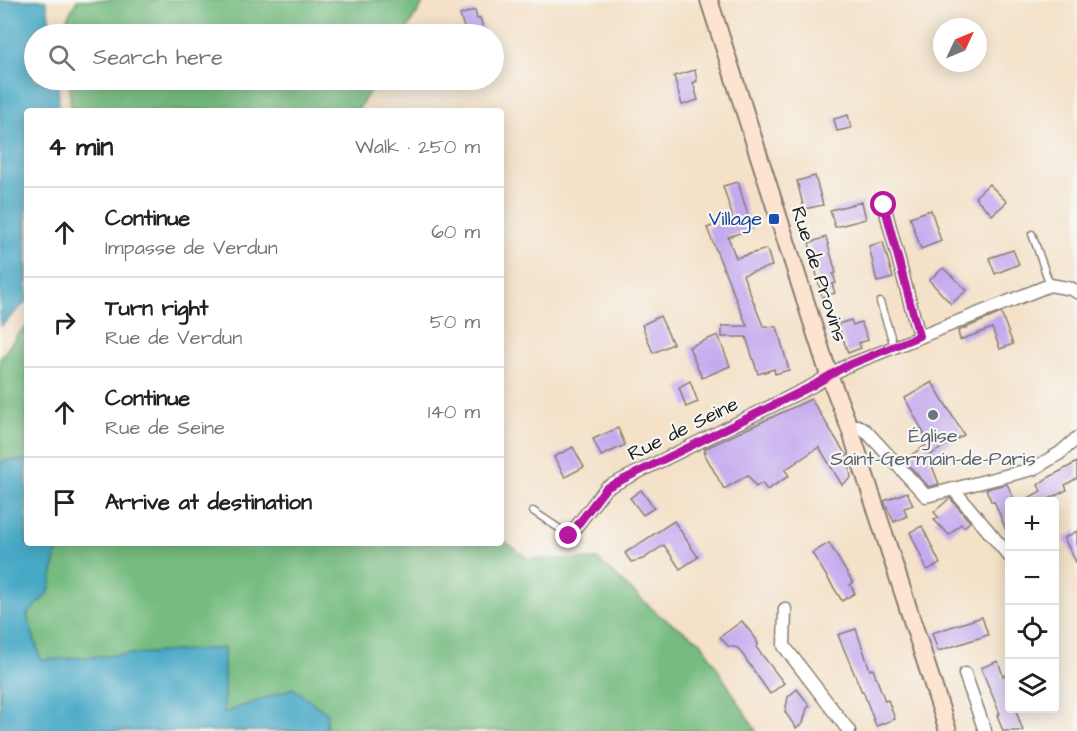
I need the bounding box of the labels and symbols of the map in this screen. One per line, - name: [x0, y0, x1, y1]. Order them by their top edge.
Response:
- north arrow: [933, 18, 987, 72]
- route start: [870, 191, 896, 217]
- street label: Rue de Provins: [784, 203, 854, 345]
- place label: Village: [709, 205, 762, 234]
- marker: Village: [767, 212, 781, 226]
- street label: Rue de Seine: [623, 390, 743, 468]
- marker: Église Saint-Germain-de-Paris: [926, 408, 940, 422]
- place label: Église Saint-Germain-de-Paris: [830, 422, 1036, 473]
- route end: [555, 522, 581, 548]

